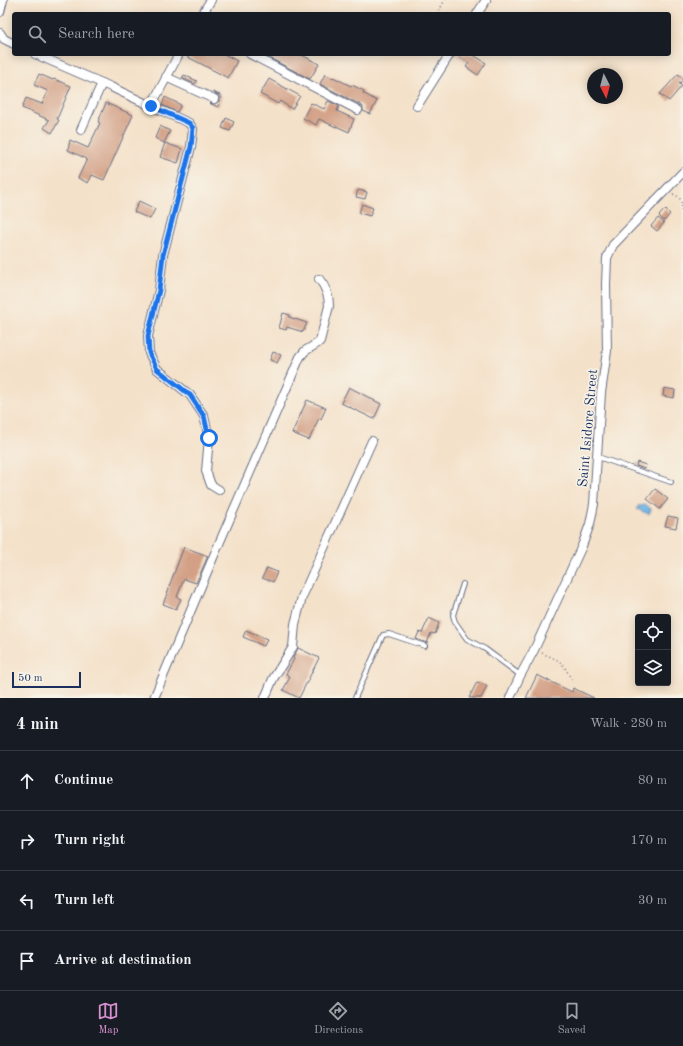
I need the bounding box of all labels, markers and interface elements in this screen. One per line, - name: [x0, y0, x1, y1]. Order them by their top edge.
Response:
- search box: [12, 12, 671, 56]
- icon: search: [26, 23, 48, 45]
- text: Search here: [58, 27, 135, 42]
- north arrow: [587, 68, 623, 104]
- route end: [142, 97, 160, 115]
- street label: Saint Isidore Street: [576, 368, 600, 488]
- route start: [200, 429, 218, 447]
- map controls: [635, 614, 671, 686]
- button: locate: [635, 614, 671, 650]
- button: layers: [635, 650, 671, 686]
- scale bar: [12, 670, 81, 689]
- text: 50 m: [18, 673, 43, 684]
- text: 4 min: [16, 716, 59, 733]
- text: Walk · 280 m: [590, 717, 667, 730]
- icon: ahead: [16, 770, 38, 792]
- text: Continue: [54, 773, 113, 788]
- text: 80 m: [638, 774, 667, 787]
- icon: right: [16, 830, 38, 852]
- text: Turn right: [54, 833, 125, 848]
- text: 170 m: [630, 834, 667, 847]
- icon: left: [16, 890, 38, 912]
- text: Turn left: [54, 893, 114, 908]
- text: 30 m: [638, 894, 667, 907]
- icon: arrive: [16, 950, 38, 972]
- text: Arrive at destination: [54, 953, 192, 968]
- tab: Map: [97, 1000, 119, 1038]
- tab: Directions: [314, 1000, 363, 1038]
- tab: Saved: [558, 1000, 586, 1038]

